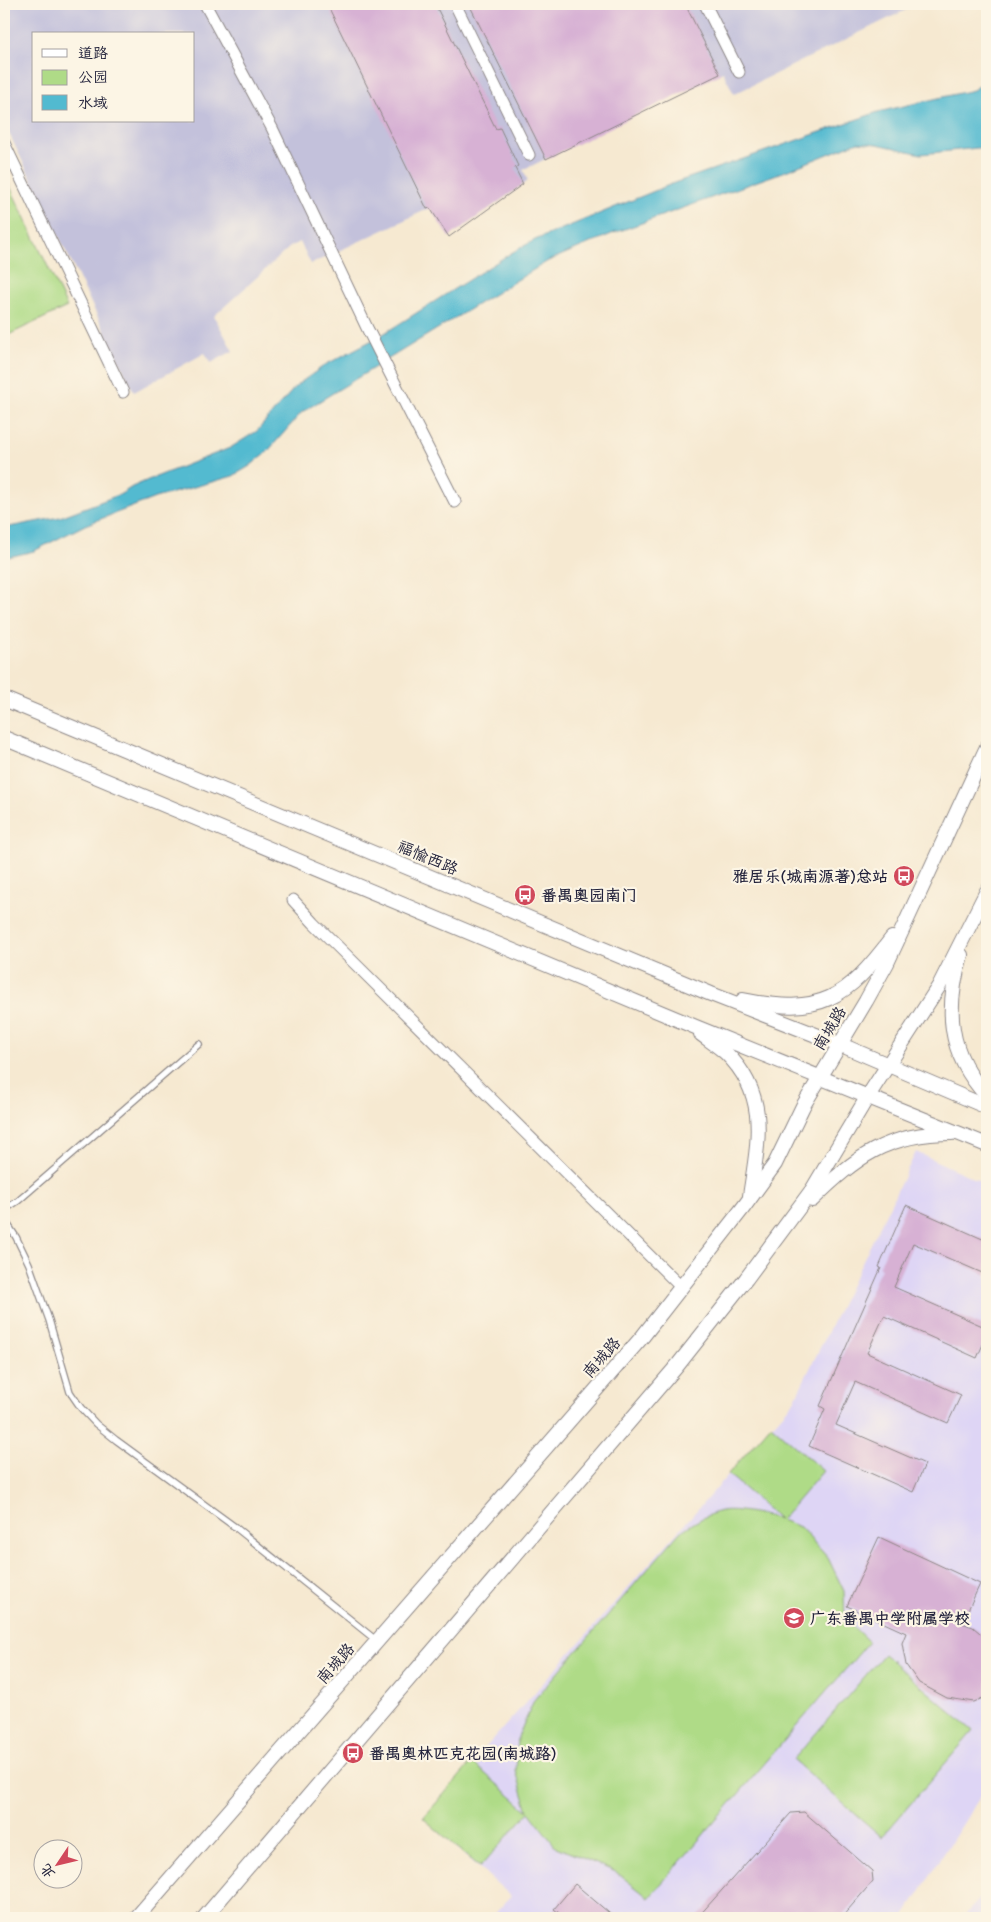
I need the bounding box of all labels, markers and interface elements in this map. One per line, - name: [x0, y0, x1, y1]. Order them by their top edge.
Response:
- legend: [32, 32, 195, 122]
- text: 道路: [78, 44, 108, 62]
- text: 公园: [78, 68, 108, 86]
- text: 水域: [78, 94, 108, 112]
- street label: 福愉西路: [395, 837, 461, 879]
- bus stop icon: 雅居乐(城南源著)总站: [892, 864, 916, 888]
- place label: 雅居乐(城南源著)总站: [733, 868, 888, 886]
- bus stop icon: 番禺奥园南门: [513, 883, 537, 907]
- place label: 番禺奥园南门: [541, 887, 637, 905]
- street label: 南城路: [810, 1003, 850, 1054]
- street label: 南城路: [579, 1334, 624, 1382]
- school or university icon: 广东番禺中学附属学校: [782, 1606, 806, 1630]
- place label: 广东番禺中学附属学校: [810, 1610, 970, 1628]
- street label: 南城路: [313, 1640, 358, 1688]
- bus stop icon: 番禺奥林匹克花园(南城路): [341, 1741, 365, 1765]
- place label: 番禺奥林匹克花园(南城路): [369, 1745, 556, 1763]
- north arrow: [32, 1840, 82, 1890]
- text: 北: [37, 1861, 59, 1882]

